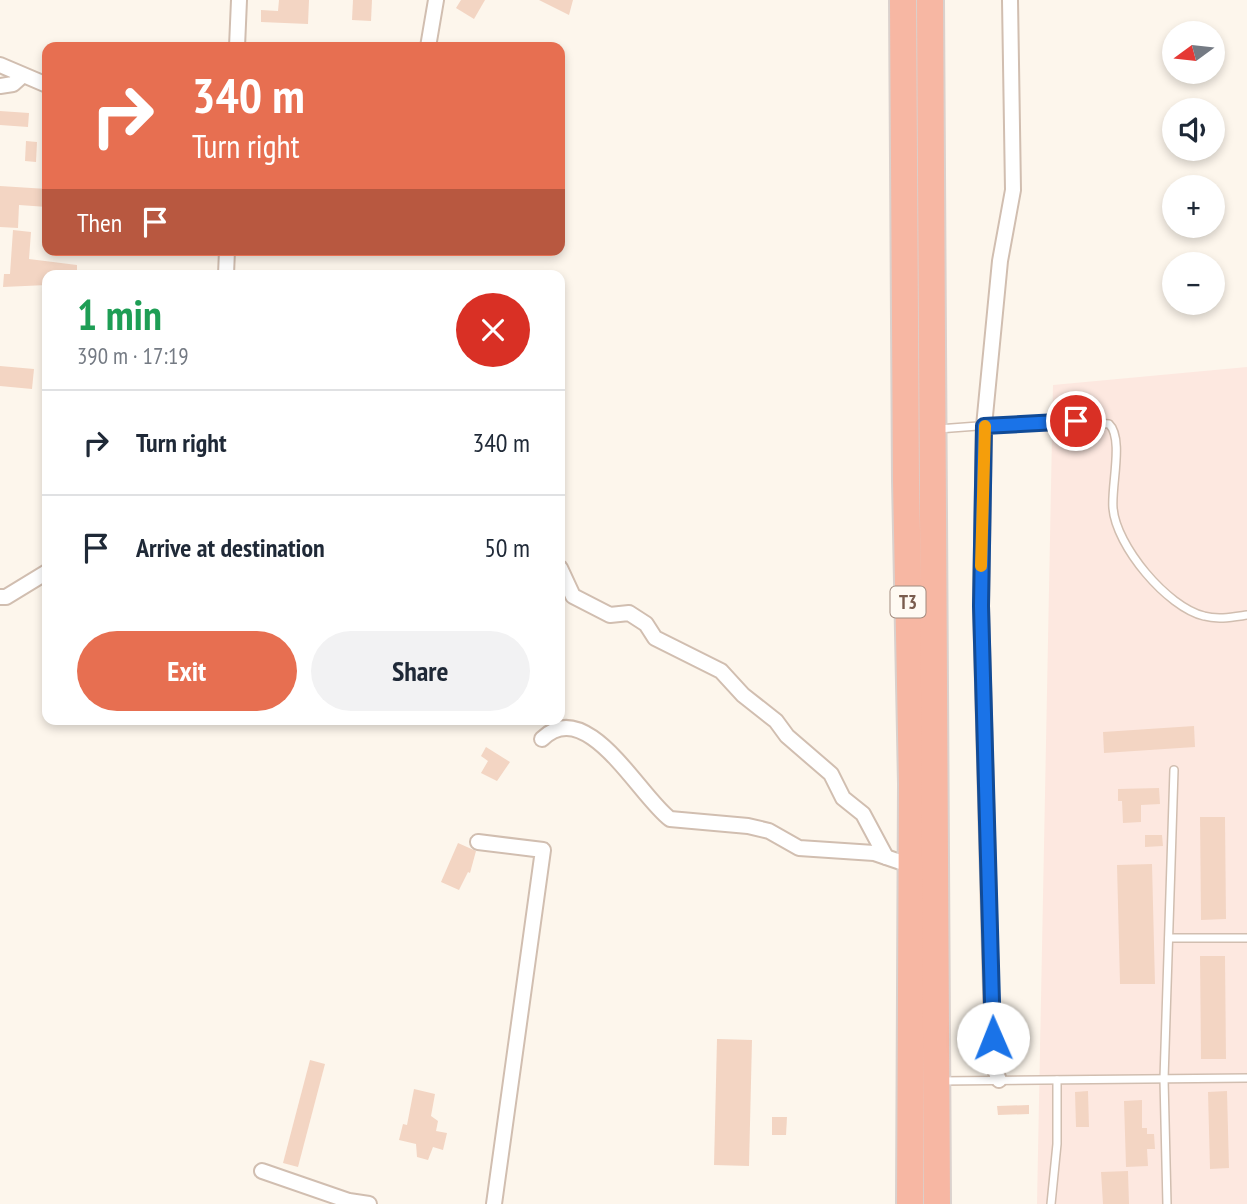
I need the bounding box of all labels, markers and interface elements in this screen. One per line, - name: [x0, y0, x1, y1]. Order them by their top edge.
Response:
- north arrow: [1162, 21, 1225, 84]
- map controls: [1162, 21, 1225, 315]
- text: 340 m: [192, 63, 305, 127]
- icon: right: [77, 70, 168, 161]
- button: sound: [1162, 98, 1225, 161]
- text: Turn right: [192, 125, 300, 167]
- button: +: [1162, 175, 1225, 238]
- icon: arrive: [136, 203, 174, 241]
- text: Then: [77, 206, 122, 239]
- button: −: [1162, 252, 1225, 315]
- text: 1 min: [77, 287, 162, 342]
- button: close: [456, 293, 530, 367]
- text: 390 m · 17:19: [77, 341, 189, 370]
- pin: [1046, 391, 1106, 451]
- icon: arrive: [1057, 402, 1095, 440]
- icon: right: [77, 424, 115, 462]
- text: Turn right: [136, 426, 227, 459]
- text: 340 m: [472, 426, 530, 459]
- icon: arrive: [77, 529, 115, 567]
- text: Arrive at destination: [136, 531, 325, 564]
- text: 50 m: [484, 531, 530, 564]
- road number: T3: [890, 586, 926, 618]
- button: Exit: [77, 631, 297, 711]
- button: Share: [311, 631, 530, 711]
- position arrow: [956, 1001, 1030, 1075]

